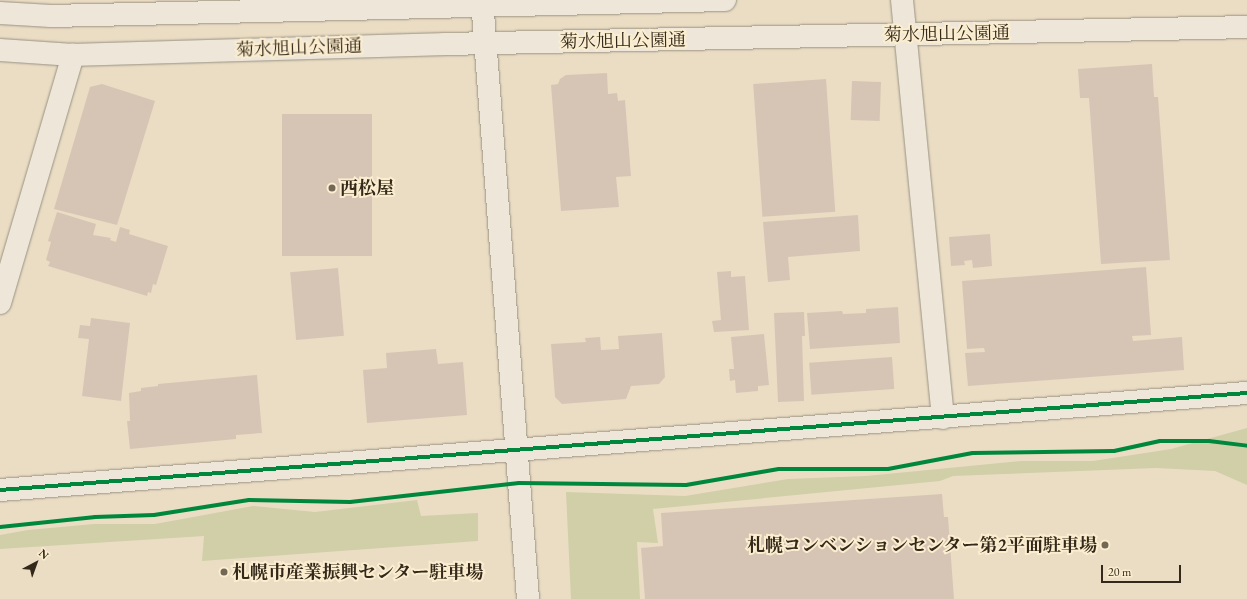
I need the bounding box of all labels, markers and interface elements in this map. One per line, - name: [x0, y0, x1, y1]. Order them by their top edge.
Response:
- street label: 菊水旭山公園通: [884, 22, 1010, 46]
- street label: 菊水旭山公園通: [560, 29, 686, 53]
- street label: 菊水旭山公園通: [236, 35, 362, 61]
- place label: 西松屋: [340, 177, 394, 199]
- marker: 西松屋: [327, 183, 337, 193]
- place label: 札幌コンベンションセンター第2平面駐車場: [745, 534, 1097, 556]
- marker: 札幌コンベンションセンター第2平面駐車場: [1100, 540, 1110, 550]
- north arrow: [16, 543, 56, 583]
- text: N: [36, 546, 52, 562]
- scale bar: [1103, 557, 1183, 583]
- place label: 札幌市産業振興センター駐車場: [232, 561, 484, 583]
- text: 20 m: [1108, 564, 1131, 580]
- marker: 札幌市産業振興センター駐車場: [219, 567, 229, 577]

